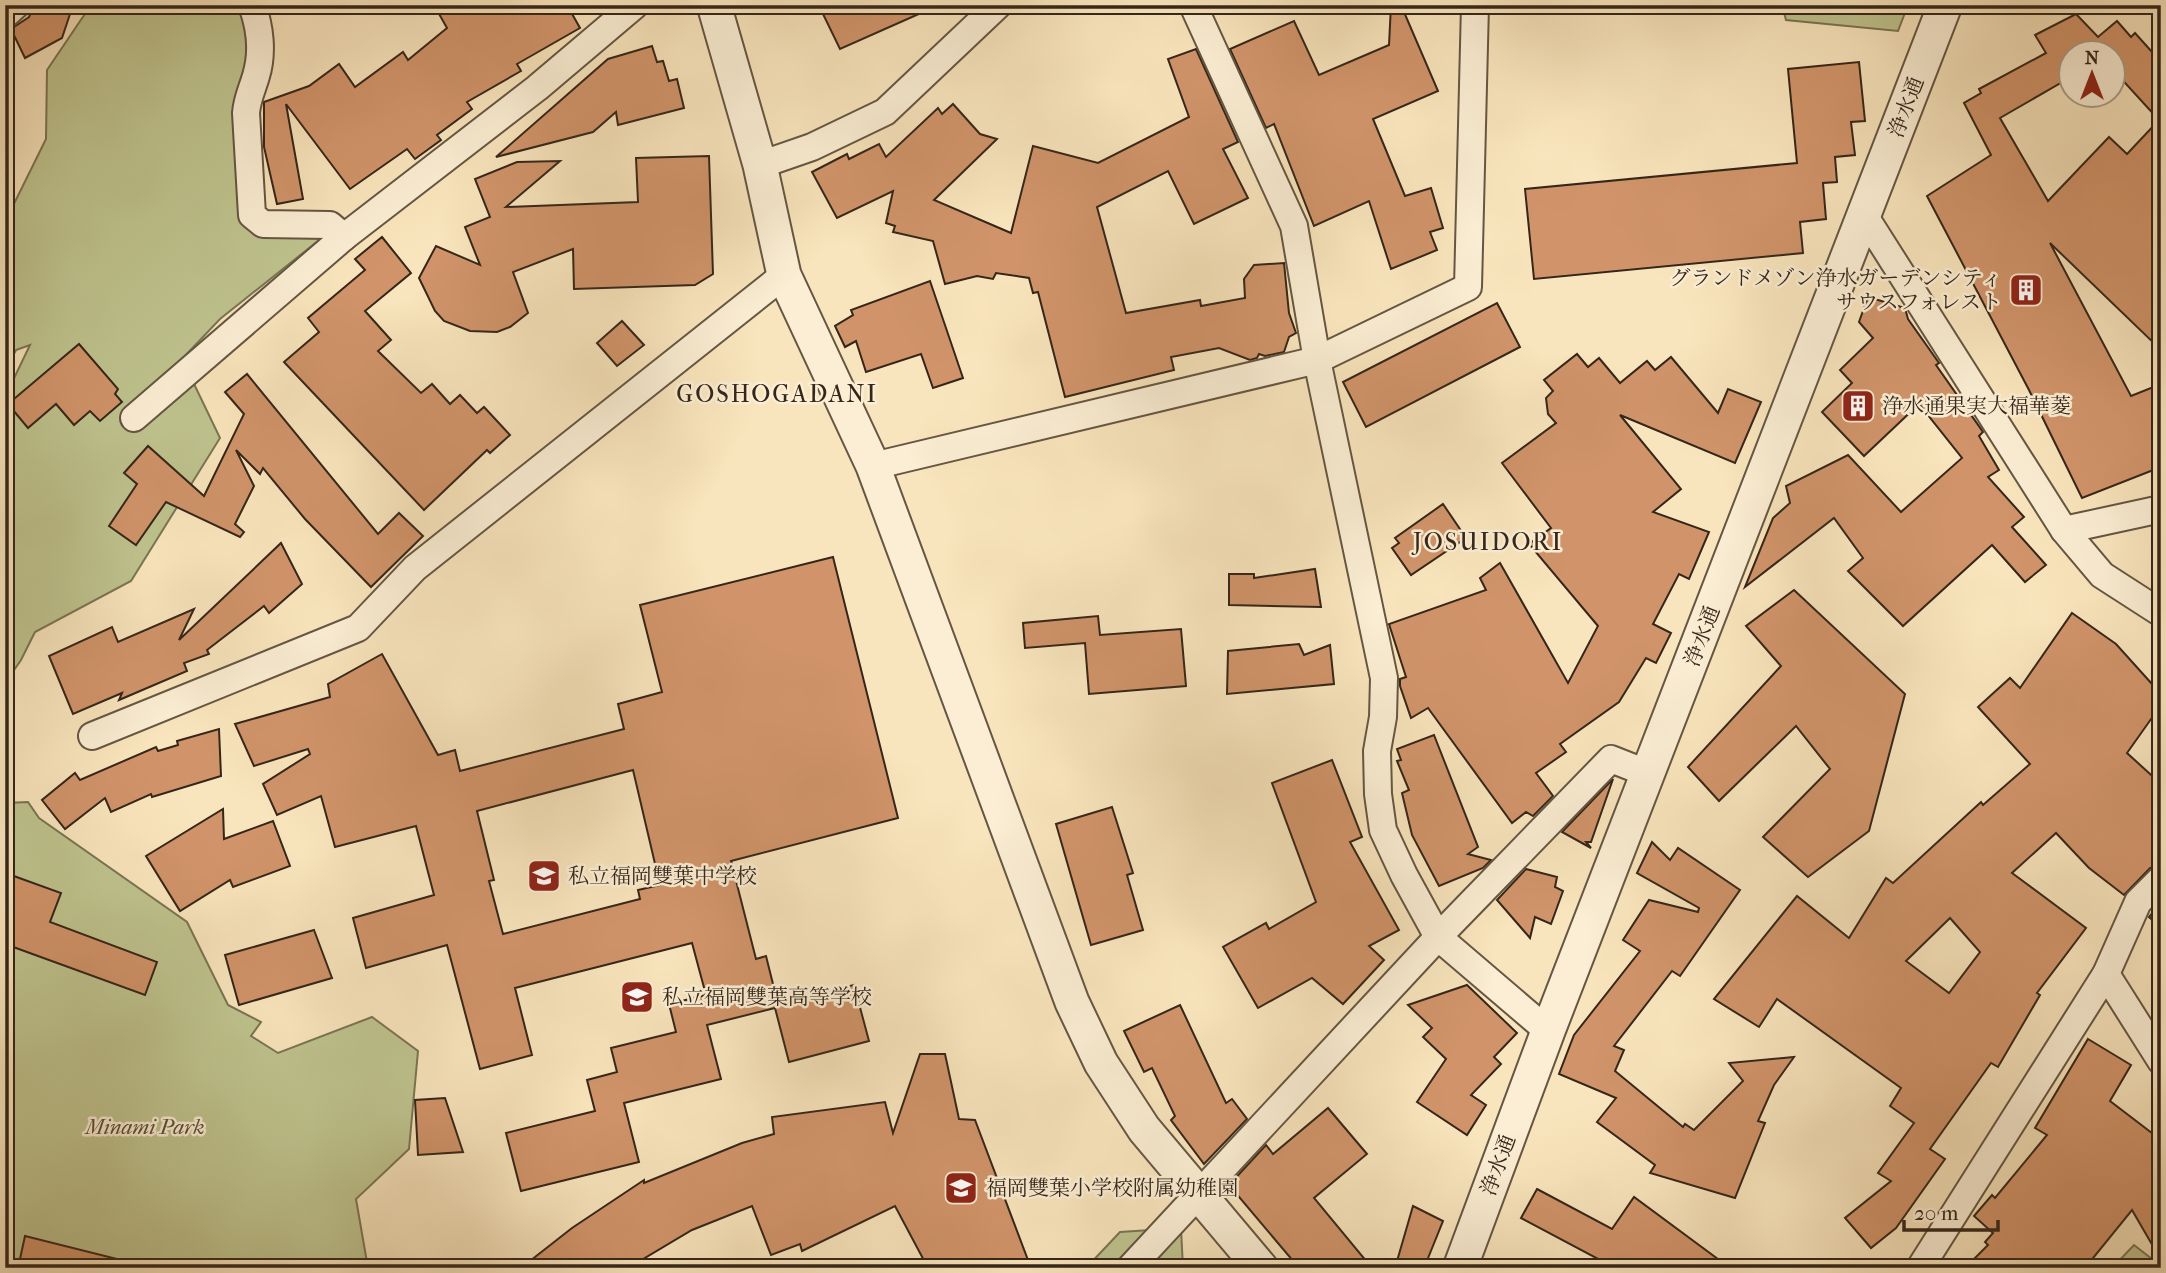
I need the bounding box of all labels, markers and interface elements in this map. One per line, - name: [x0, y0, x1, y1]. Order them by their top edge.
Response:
- north arrow: [2058, 38, 2128, 108]
- text: N: [2085, 47, 2100, 69]
- street label: 浄水通: [1884, 73, 1928, 141]
- place label: グランドメゾン浄水ガーデンシティ サウスフォレスト: [1669, 266, 2002, 314]
- building icon: グランドメゾン浄水ガーデンシティ サウスフォレスト: [2007, 271, 2045, 309]
- district label: GOSHOGADANI: [676, 380, 878, 408]
- building icon: 浄水通果実大福華菱: [1839, 387, 1877, 425]
- place label: 浄水通果実大福華菱: [1882, 394, 2071, 418]
- district label: JOSUIDORI: [1411, 528, 1563, 556]
- street label: 浄水通: [1680, 602, 1724, 670]
- school or university icon: 私立福岡雙葉中学校: [525, 857, 563, 895]
- place label: 私立福岡雙葉中学校: [568, 864, 757, 888]
- school or university icon: 私立福岡雙葉高等学校: [618, 978, 656, 1016]
- place label: 私立福岡雙葉高等学校: [662, 985, 872, 1009]
- park label: Minami Park: [83, 1115, 205, 1139]
- street label: 浄水通: [1476, 1131, 1520, 1199]
- school or university icon: 福岡雙葉小学校附属幼稚園: [942, 1169, 980, 1207]
- place label: 福岡雙葉小学校附属幼稚園: [986, 1176, 1238, 1200]
- scale bar: [1904, 1189, 1998, 1233]
- text: 20 m: [1914, 1201, 1959, 1225]

